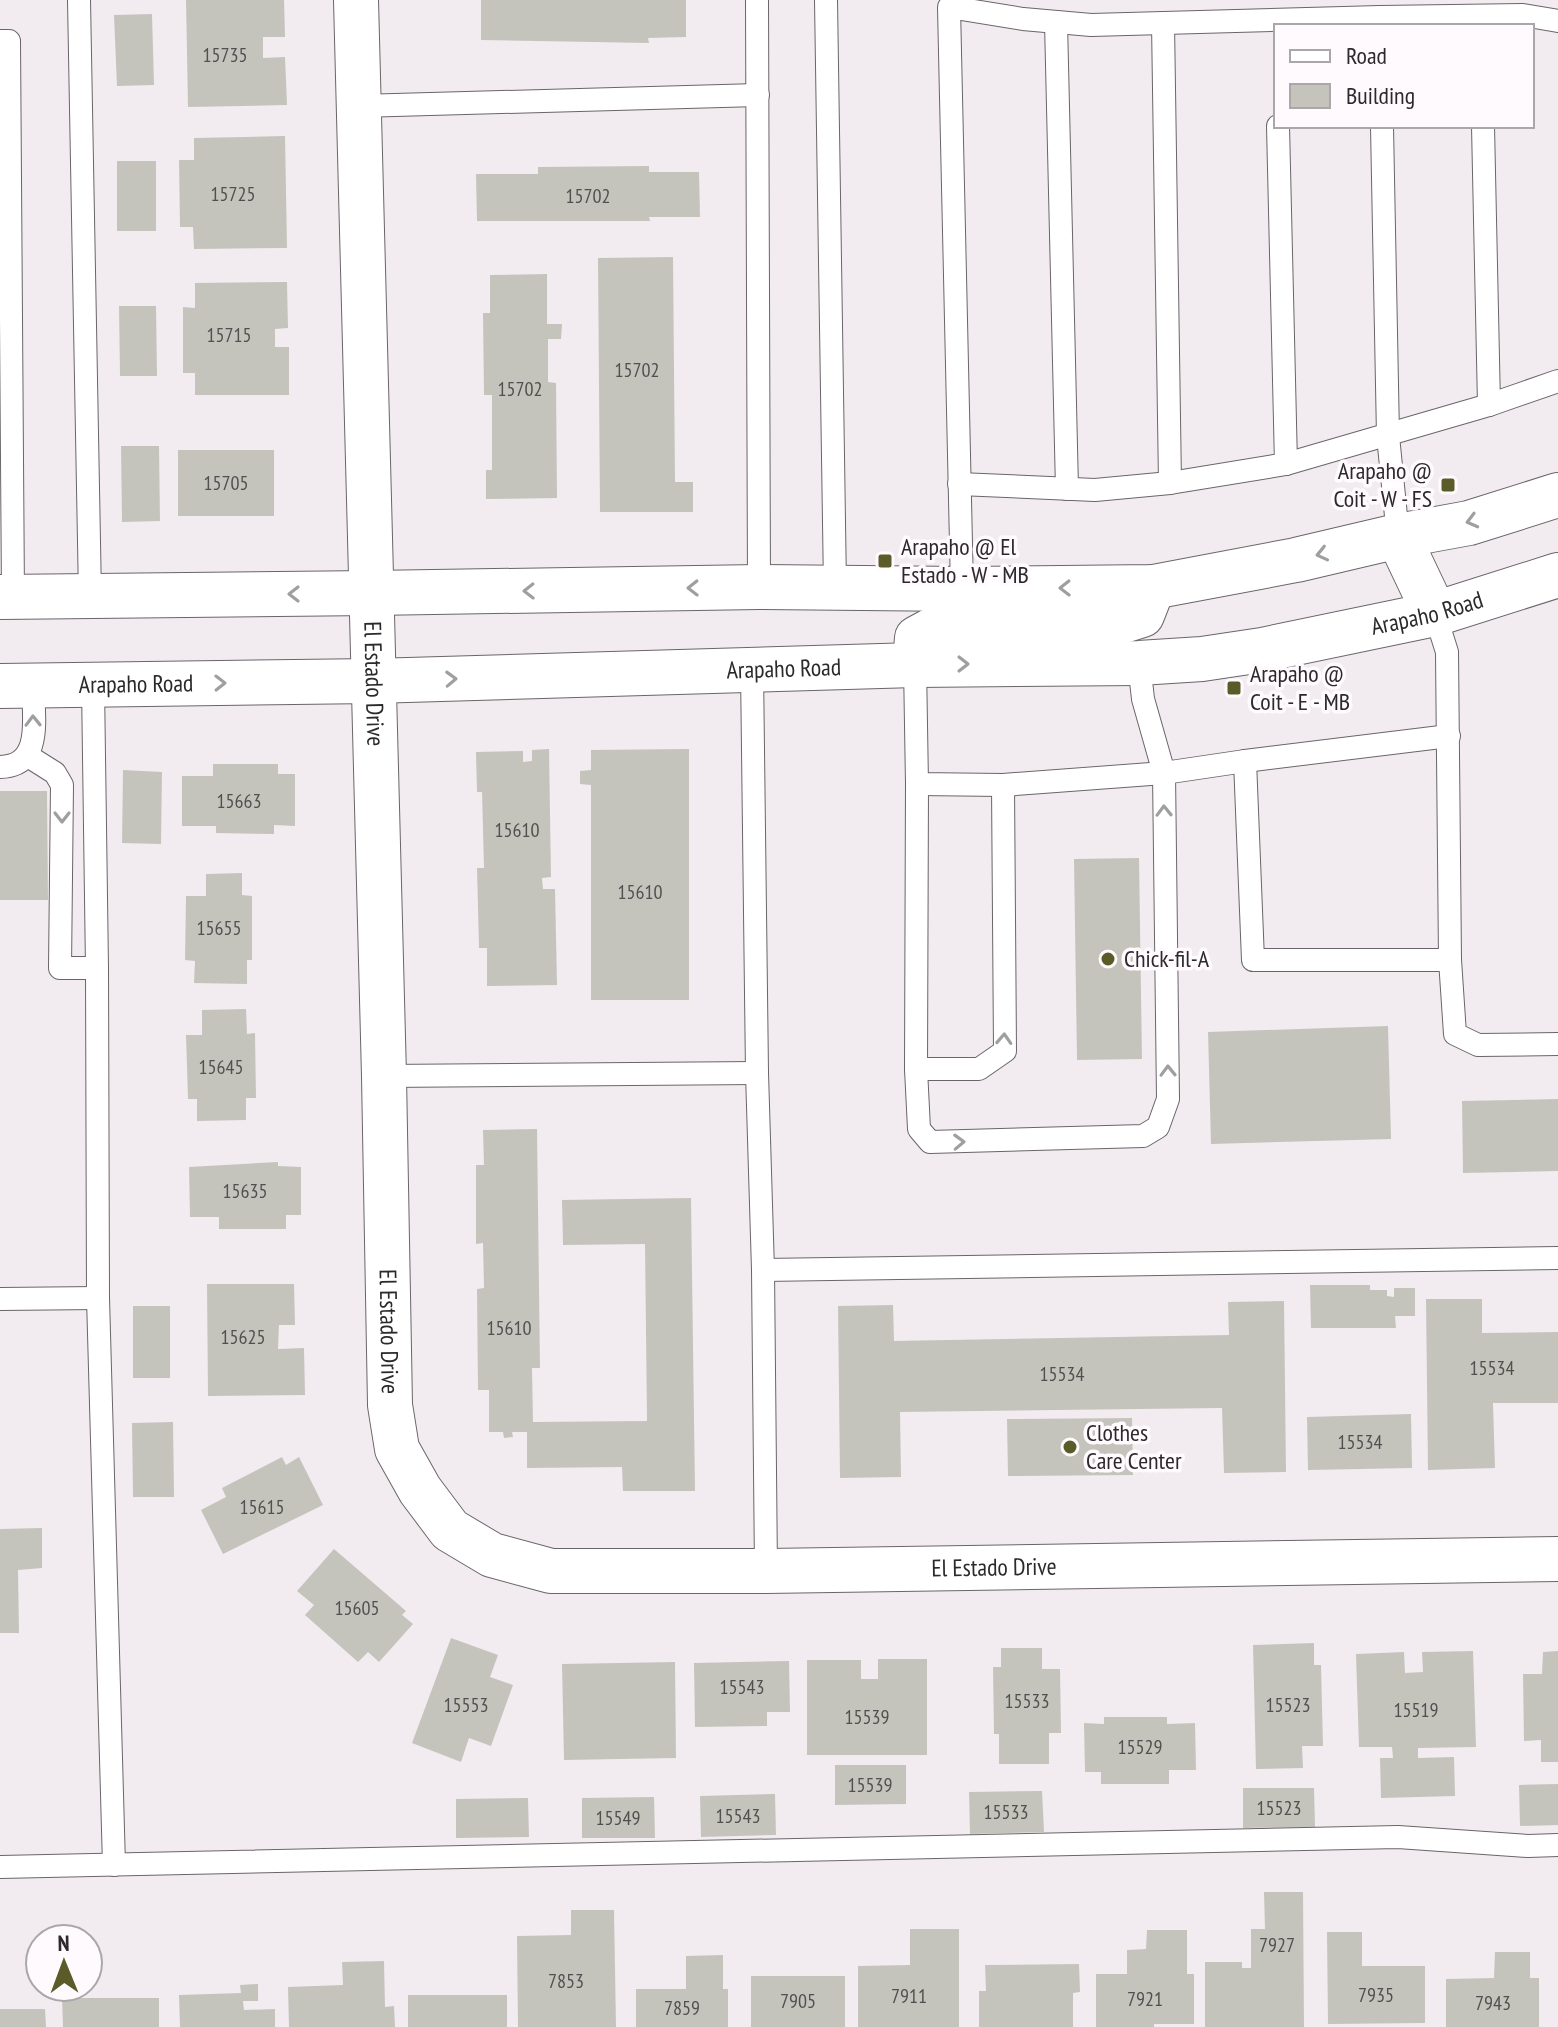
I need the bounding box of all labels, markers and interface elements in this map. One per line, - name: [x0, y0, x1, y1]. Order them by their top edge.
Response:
- legend: [1274, 24, 1534, 128]
- text: Road: [1346, 40, 1387, 71]
- house number: 15735: [203, 42, 248, 68]
- text: Building: [1346, 80, 1415, 111]
- house number: 15725: [211, 181, 256, 207]
- house number: 15702: [566, 183, 611, 209]
- house number: 15715: [207, 322, 252, 348]
- house number: 15702: [615, 357, 660, 383]
- house number: 15702: [498, 376, 543, 402]
- place label: Arapaho @ Coit - W - FS: [1333, 455, 1432, 514]
- house number: 15705: [204, 470, 249, 496]
- marker: Arapaho @ Coit - W - FS: [1439, 476, 1457, 494]
- one-way arrow: [1466, 512, 1480, 529]
- place label: Arapaho @ El Estado - W - MB: [901, 531, 1029, 590]
- one-way arrow: [1315, 544, 1329, 561]
- marker: Arapaho @ El Estado - W - MB: [876, 552, 894, 570]
- one-way arrow: [686, 579, 699, 597]
- one-way arrow: [1058, 579, 1071, 597]
- one-way arrow: [522, 582, 535, 600]
- street label: Arapaho Road: [1368, 584, 1487, 642]
- one-way arrow: [287, 585, 300, 603]
- street label: El Estado Drive: [357, 621, 391, 747]
- street label: Arapaho Road: [726, 651, 842, 686]
- one-way arrow: [957, 655, 970, 673]
- place label: Arapaho @ Coit - E - MB: [1250, 658, 1350, 717]
- street label: Arapaho Road: [78, 667, 193, 700]
- one-way arrow: [445, 670, 458, 687]
- one-way arrow: [214, 674, 227, 692]
- marker: Arapaho @ Coit - E - MB: [1225, 679, 1243, 697]
- one-way arrow: [25, 714, 42, 727]
- house number: 15663: [217, 788, 262, 814]
- one-way arrow: [1156, 804, 1173, 817]
- one-way arrow: [53, 811, 70, 824]
- house number: 15610: [495, 817, 540, 843]
- house number: 15610: [618, 879, 663, 905]
- house number: 15655: [197, 915, 242, 941]
- place label: Chick-fil-A: [1124, 943, 1210, 974]
- marker: Chick-fil-A: [1099, 950, 1117, 968]
- one-way arrow: [995, 1032, 1012, 1045]
- house number: 15645: [199, 1054, 244, 1080]
- one-way arrow: [1159, 1064, 1176, 1077]
- one-way arrow: [953, 1133, 966, 1150]
- house number: 15635: [223, 1178, 268, 1204]
- street label: El Estado Drive: [373, 1269, 406, 1394]
- house number: 15610: [487, 1315, 532, 1341]
- house number: 15625: [221, 1324, 266, 1350]
- house number: 15534: [1470, 1355, 1515, 1381]
- house number: 15534: [1040, 1361, 1085, 1387]
- place label: Clothes Care Center: [1086, 1417, 1182, 1476]
- house number: 15534: [1338, 1429, 1383, 1455]
- marker: Clothes Care Center: [1061, 1438, 1079, 1456]
- house number: 15615: [240, 1494, 285, 1520]
- street label: El Estado Drive: [931, 1551, 1057, 1583]
- house number: 15605: [335, 1595, 380, 1621]
- house number: 15543: [720, 1674, 765, 1700]
- house number: 15533: [1005, 1688, 1050, 1714]
- house number: 15553: [444, 1692, 489, 1718]
- house number: 15523: [1266, 1692, 1311, 1718]
- house number: 15519: [1394, 1697, 1439, 1723]
- house number: 15539: [845, 1704, 890, 1730]
- house number: 15529: [1118, 1734, 1163, 1760]
- house number: 15539: [848, 1772, 893, 1798]
- house number: 15523: [1257, 1795, 1302, 1821]
- house number: 15533: [984, 1799, 1029, 1825]
- house number: 15543: [716, 1803, 761, 1829]
- house number: 15549: [596, 1805, 641, 1831]
- north arrow: [24, 1923, 104, 2003]
- text: N: [57, 1929, 70, 1957]
- house number: 7927: [1259, 1932, 1295, 1958]
- house number: 7853: [548, 1968, 584, 1994]
- house number: 7935: [1358, 1982, 1394, 2008]
- house number: 7911: [891, 1983, 927, 2009]
- house number: 7921: [1127, 1986, 1163, 2012]
- house number: 7905: [780, 1988, 816, 2014]
- house number: 7943: [1475, 1990, 1511, 2016]
- house number: 7859: [664, 1995, 700, 2021]

